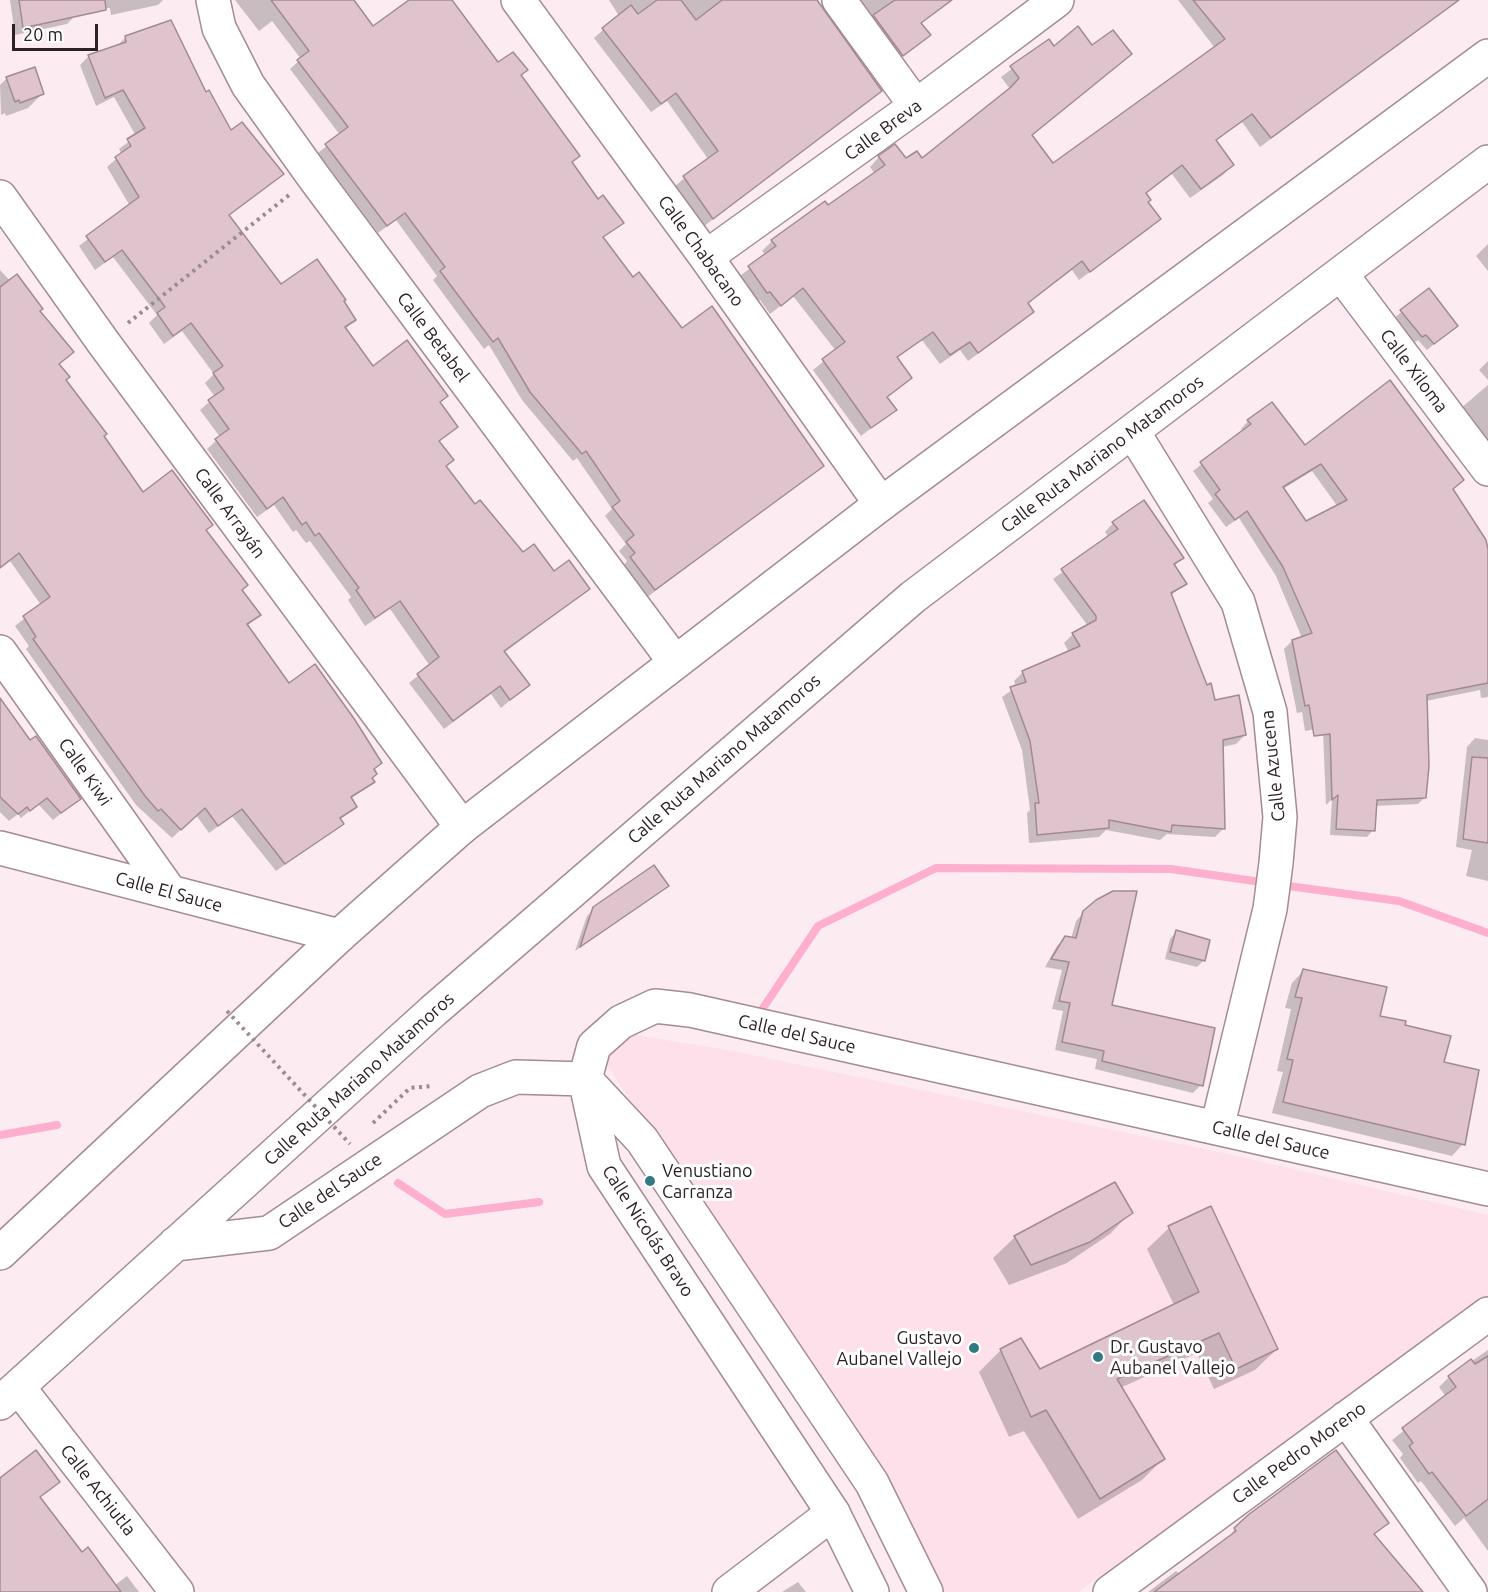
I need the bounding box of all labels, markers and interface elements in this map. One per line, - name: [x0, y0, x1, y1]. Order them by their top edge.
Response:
- scale bar: [15, 12, 100, 50]
- text: 20 m: [23, 24, 63, 44]
- street label: Calle Breva: [840, 95, 926, 165]
- street label: Calle Chabacano: [653, 191, 749, 311]
- street label: Calle Betabel: [392, 288, 474, 386]
- street label: Calle Xiloma: [1375, 325, 1453, 417]
- street label: Calle Ruta Mariano Matamoros: [996, 371, 1208, 537]
- street label: Calle Arrayán: [190, 464, 270, 562]
- street label: Calle Ruta Mariano Matamoros: [623, 669, 825, 849]
- street label: Calle Azucena: [1256, 709, 1290, 823]
- street label: Calle Kiwi: [54, 734, 116, 810]
- street label: Calle El Sauce: [113, 867, 225, 917]
- street label: Calle Ruta Mariano Matamoros: [259, 988, 459, 1170]
- street label: Calle del Sauce: [736, 1010, 858, 1058]
- street label: Calle del Sauce: [1210, 1116, 1332, 1164]
- street label: Calle del Sauce: [274, 1148, 386, 1234]
- place label: Venustiano Carranza: [662, 1160, 753, 1202]
- street label: Calle Nicolás Bravo: [597, 1161, 699, 1301]
- marker: Venustiano Carranza: [643, 1174, 657, 1188]
- place label: Gustavo Aubanel Vallejo: [837, 1327, 962, 1370]
- place label: Dr. Gustavo Aubanel Vallejo: [1110, 1336, 1235, 1378]
- marker: Gustavo Aubanel Vallejo: [967, 1341, 981, 1355]
- marker: Dr. Gustavo Aubanel Vallejo: [1091, 1350, 1105, 1364]
- street label: Calle Pedro Moreno: [1228, 1397, 1370, 1509]
- street label: Calle Achiutla: [56, 1440, 140, 1540]

